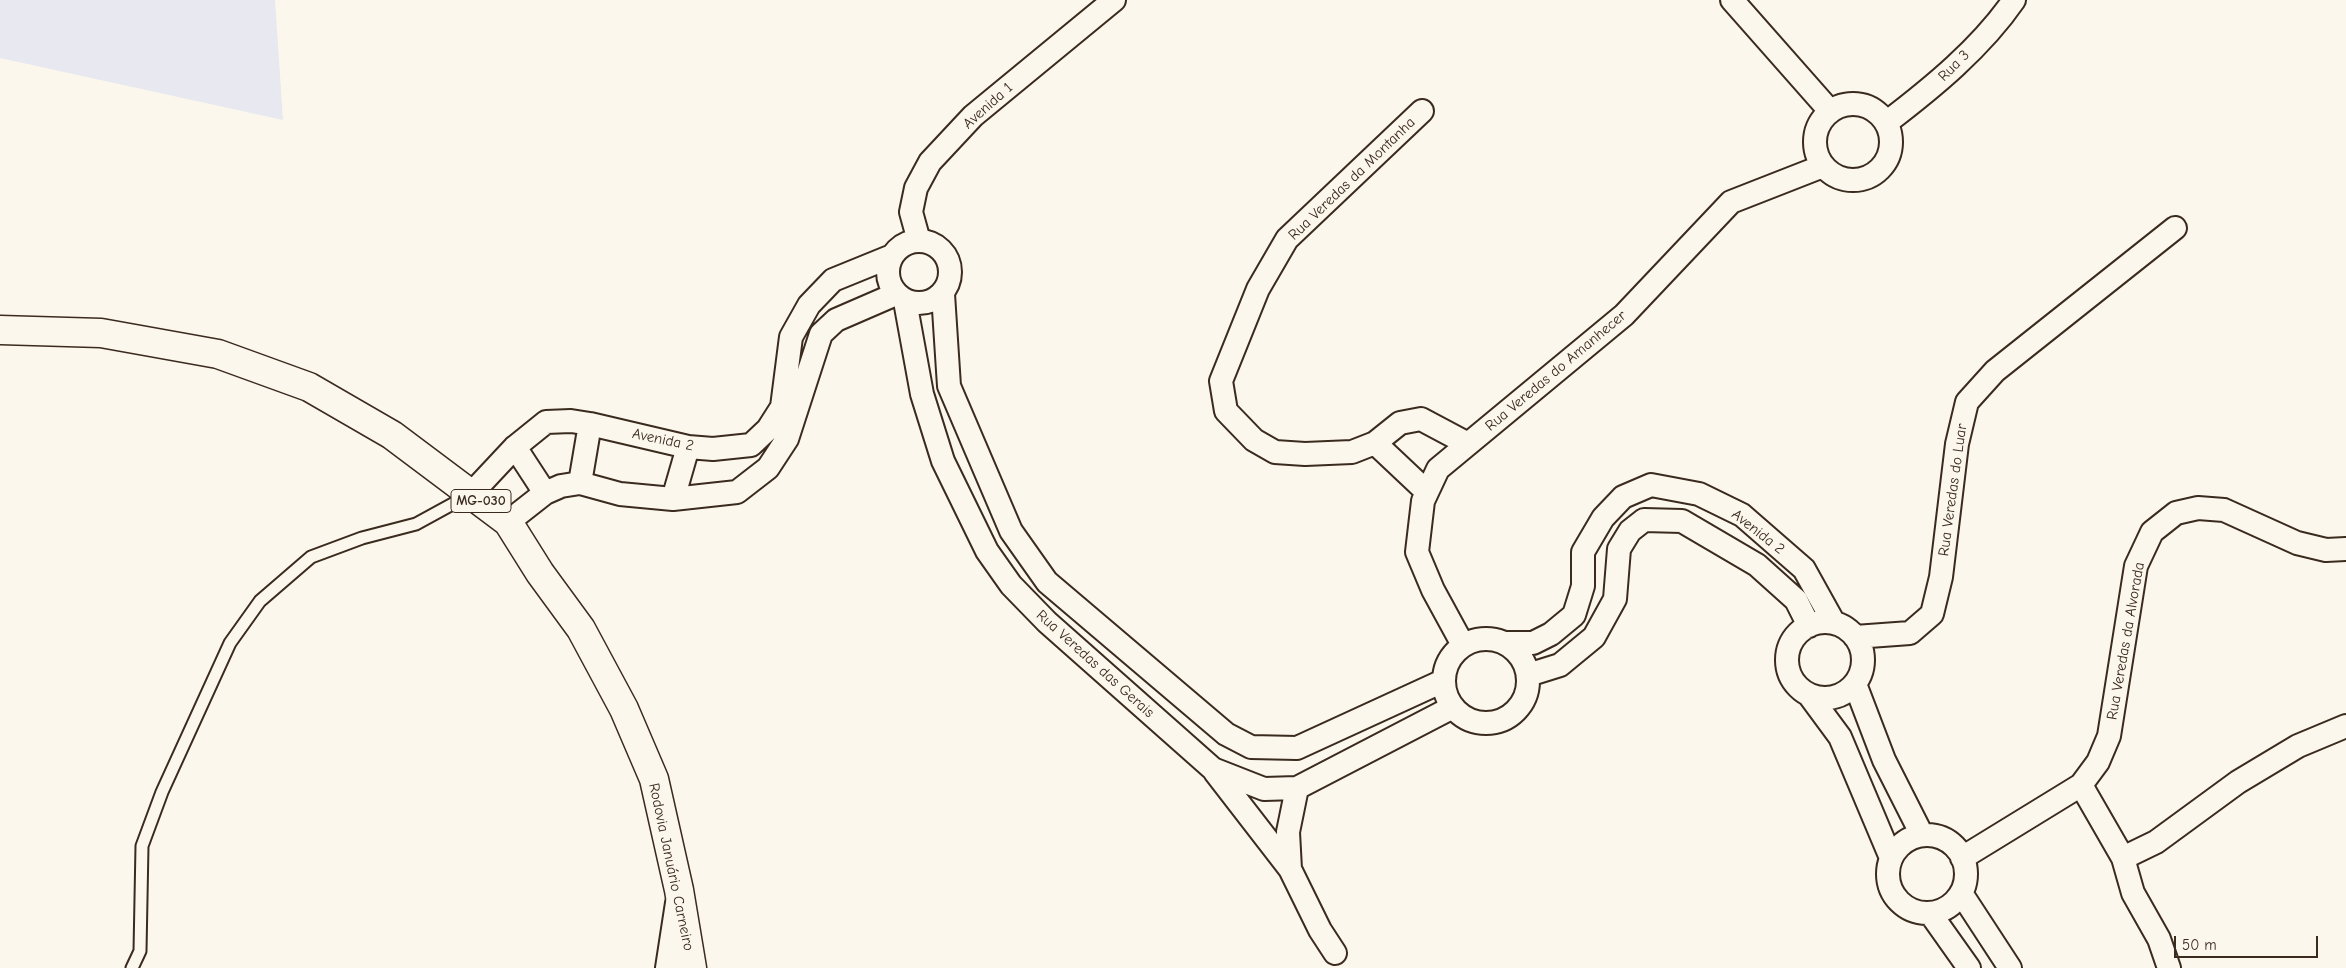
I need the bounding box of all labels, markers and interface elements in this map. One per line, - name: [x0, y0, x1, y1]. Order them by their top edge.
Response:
- street label: Rua 3: [1935, 47, 1973, 85]
- street label: Avenida 1: [959, 79, 1017, 133]
- street label: Rua Veredas da Montanha: [1285, 114, 1419, 244]
- street label: Rua Veredas do Amanhecer: [1482, 307, 1630, 435]
- street label: Rua Veredas do Luar: [1935, 423, 1971, 557]
- street label: Avenida 2: [631, 425, 695, 455]
- road number: MG-030: [451, 490, 511, 512]
- street label: Avenida 2: [1728, 506, 1788, 558]
- street label: Rua Veredas da Alvorada: [2103, 561, 2149, 721]
- street label: Rua Veredas das Gerais: [1032, 606, 1158, 722]
- street label: Rodovia Januário Carneiro: [644, 781, 698, 953]
- scale bar: [2176, 926, 2320, 958]
- text: 50 m: [2182, 936, 2217, 954]

